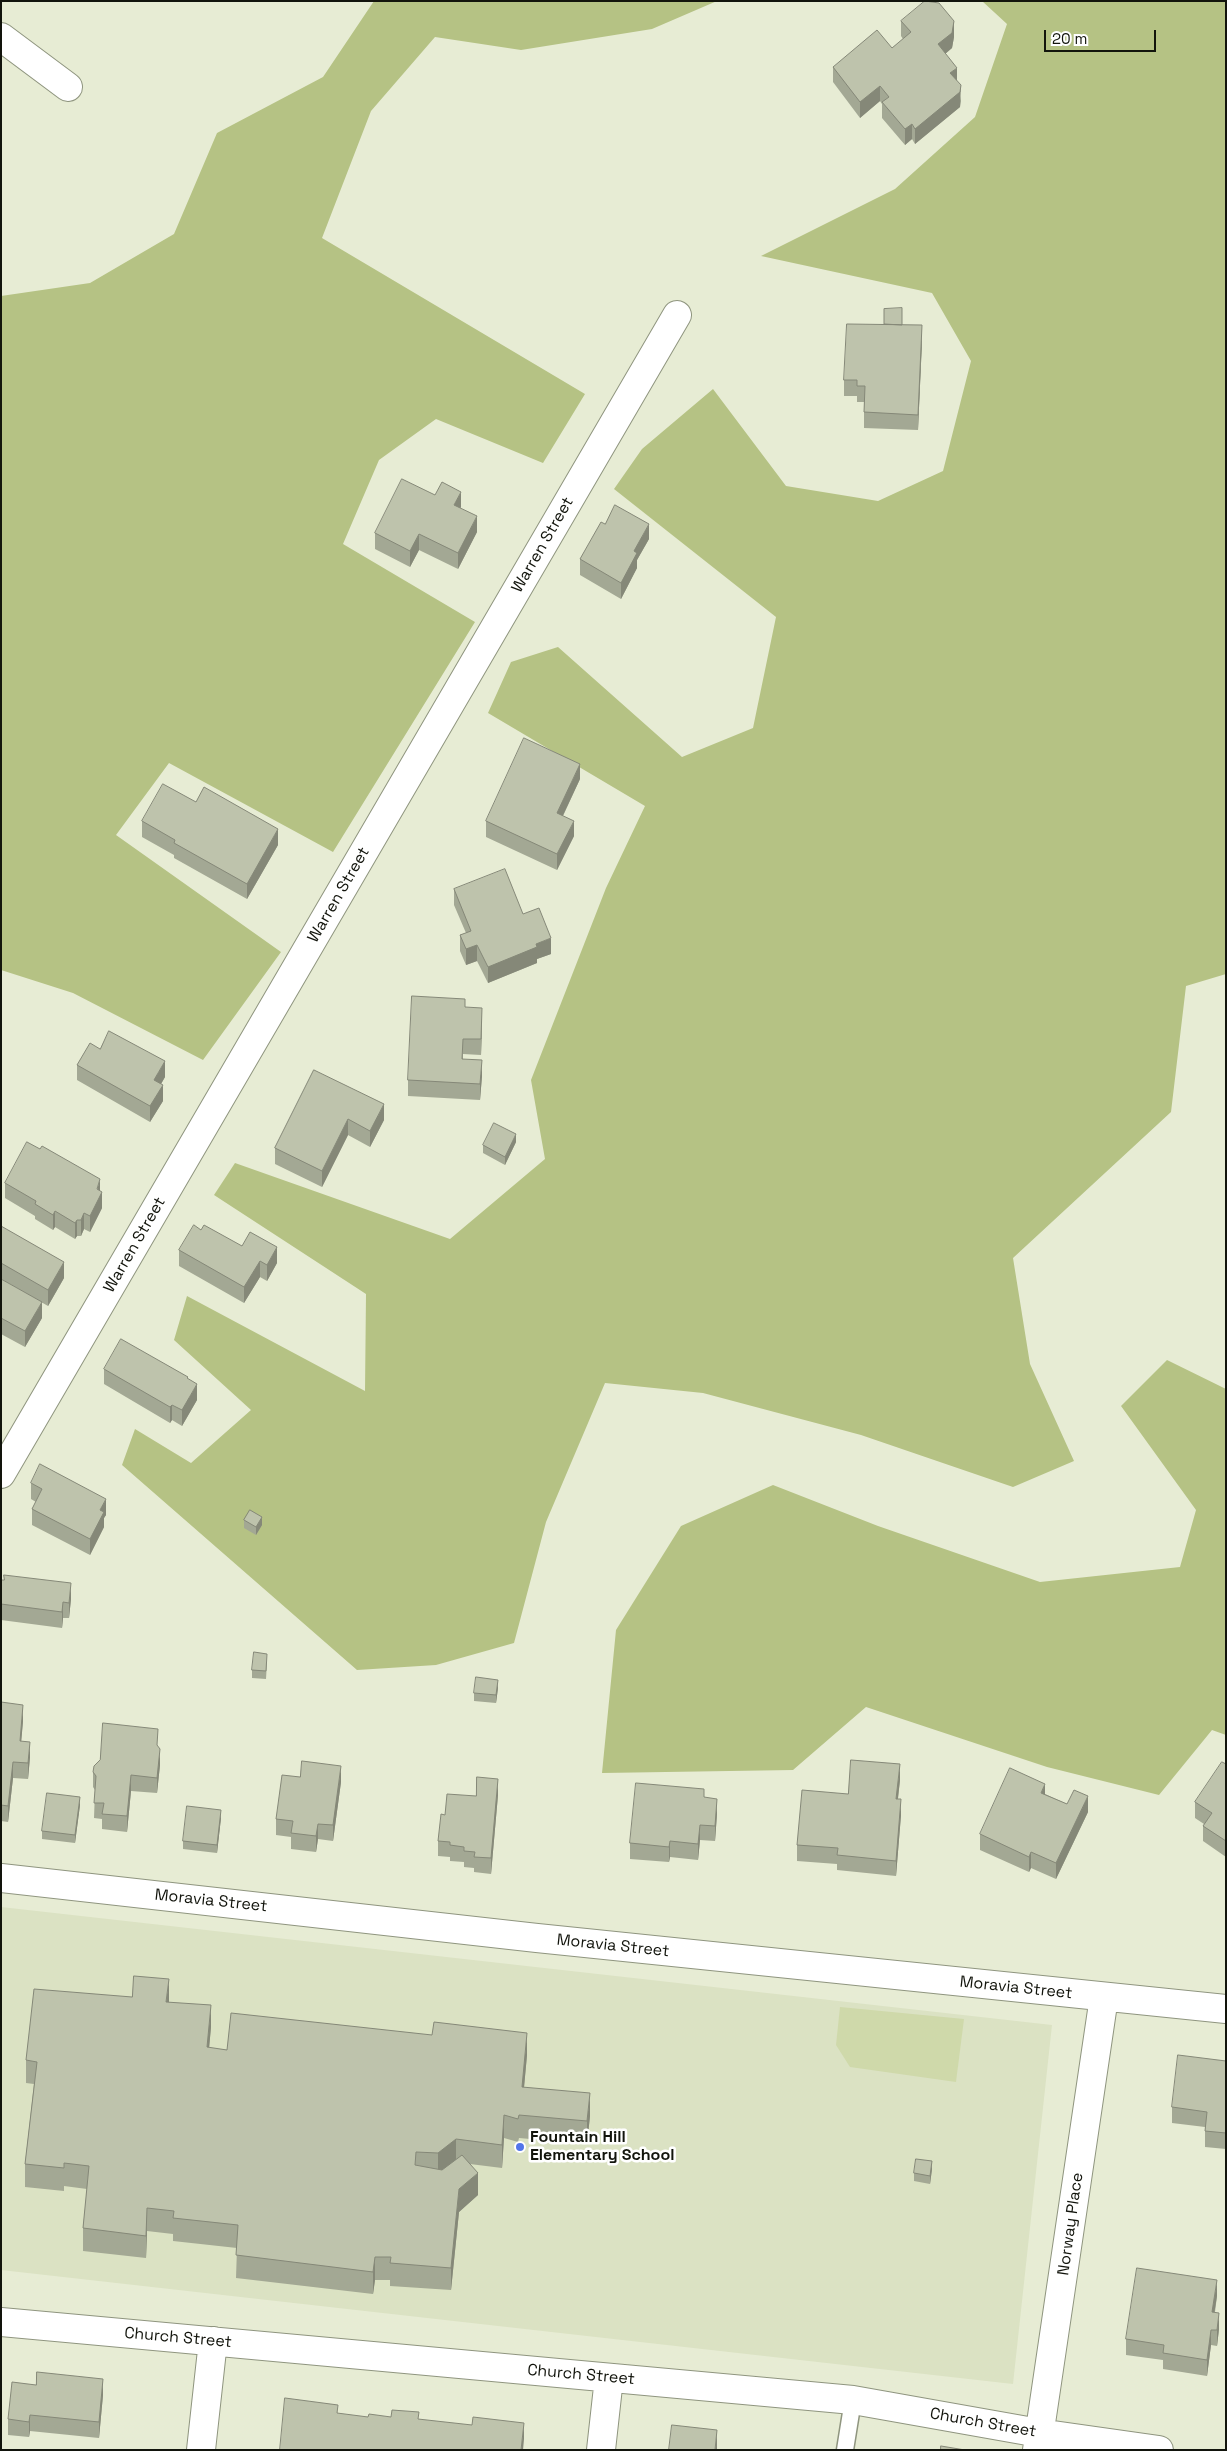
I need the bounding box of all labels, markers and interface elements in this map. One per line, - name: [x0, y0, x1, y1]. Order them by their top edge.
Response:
- scale bar: [1047, 20, 1160, 52]
- text: 20 m: [1052, 29, 1087, 48]
- street label: Warren Street: [508, 494, 578, 596]
- street label: Warren Street: [304, 844, 374, 946]
- street label: Warren Street: [100, 1194, 170, 1296]
- street label: Moravia Street: [154, 1886, 268, 1916]
- street label: Moravia Street: [556, 1931, 670, 1961]
- street label: Moravia Street: [959, 1973, 1073, 2003]
- place label: Fountain Hill Elementary School: [530, 2128, 674, 2166]
- marker: Fountain Hill Elementary School: [514, 2141, 526, 2153]
- street label: Norway Place: [1054, 2171, 1088, 2277]
- street label: Church Street: [123, 2324, 233, 2352]
- street label: Church Street: [526, 2361, 636, 2389]
- street label: Church Street: [928, 2404, 1038, 2442]

